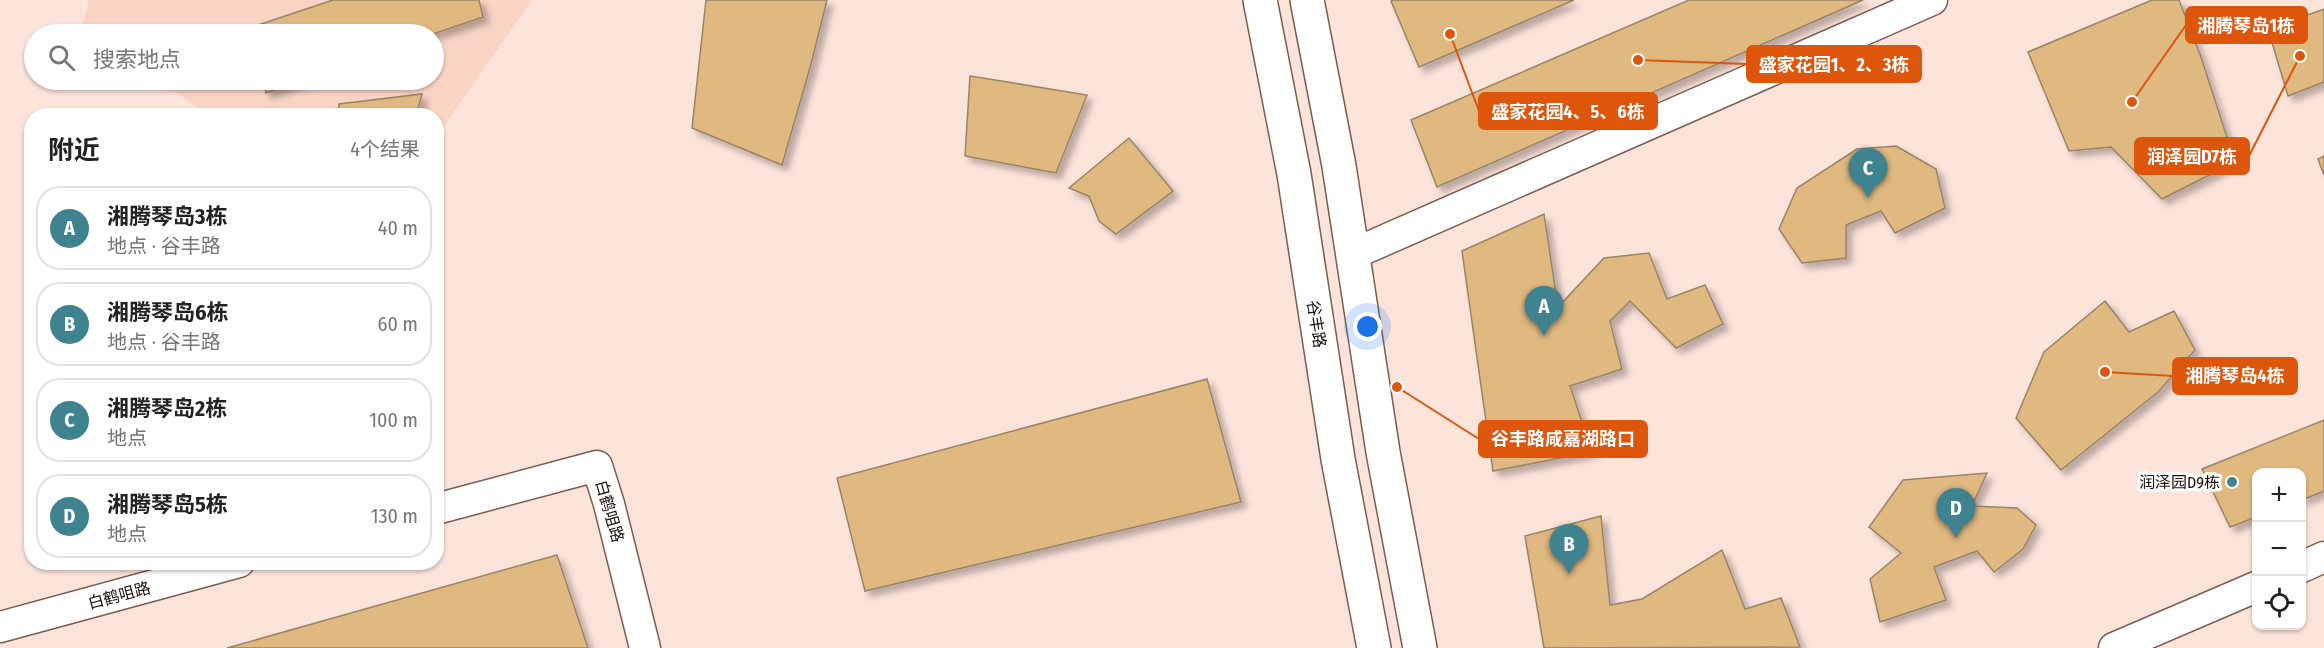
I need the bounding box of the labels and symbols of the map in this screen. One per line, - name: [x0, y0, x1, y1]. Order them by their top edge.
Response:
- callout: 湘腾琴岛1栋: [2186, 7, 2307, 43]
- text: 湘腾琴岛1栋: [2197, 15, 2295, 37]
- callout: 盛家花园1、2、3栋: [1747, 46, 1921, 82]
- text: 盛家花园1、2、3栋: [1759, 54, 1909, 76]
- callout: 盛家花园4、5、6栋: [1479, 93, 1657, 129]
- text: 盛家花园4、5、6栋: [1491, 101, 1645, 123]
- callout: 润泽园D7栋: [2135, 138, 2249, 174]
- text: 润泽园D7栋: [2147, 146, 2237, 168]
- pin: C: [1848, 148, 1888, 198]
- pin: A: [1524, 286, 1564, 336]
- street label: 谷丰路: [1303, 299, 1330, 349]
- your location: [1353, 312, 1382, 341]
- callout: 湘腾琴岛4栋: [2173, 358, 2297, 394]
- text: 湘腾琴岛4栋: [2185, 365, 2285, 387]
- callout: 谷丰路咸嘉湖路口: [1479, 421, 1647, 457]
- text: 谷丰路咸嘉湖路口: [1491, 428, 1635, 450]
- place label: 润泽园D9栋: [2139, 473, 2220, 492]
- marker: 润泽园D9栋: [2225, 475, 2239, 489]
- street label: 白鹤咀路: [592, 478, 627, 545]
- pin: D: [1936, 488, 1976, 538]
- pin: B: [1550, 524, 1588, 574]
- street label: 白鹤咀路: [86, 578, 153, 613]

